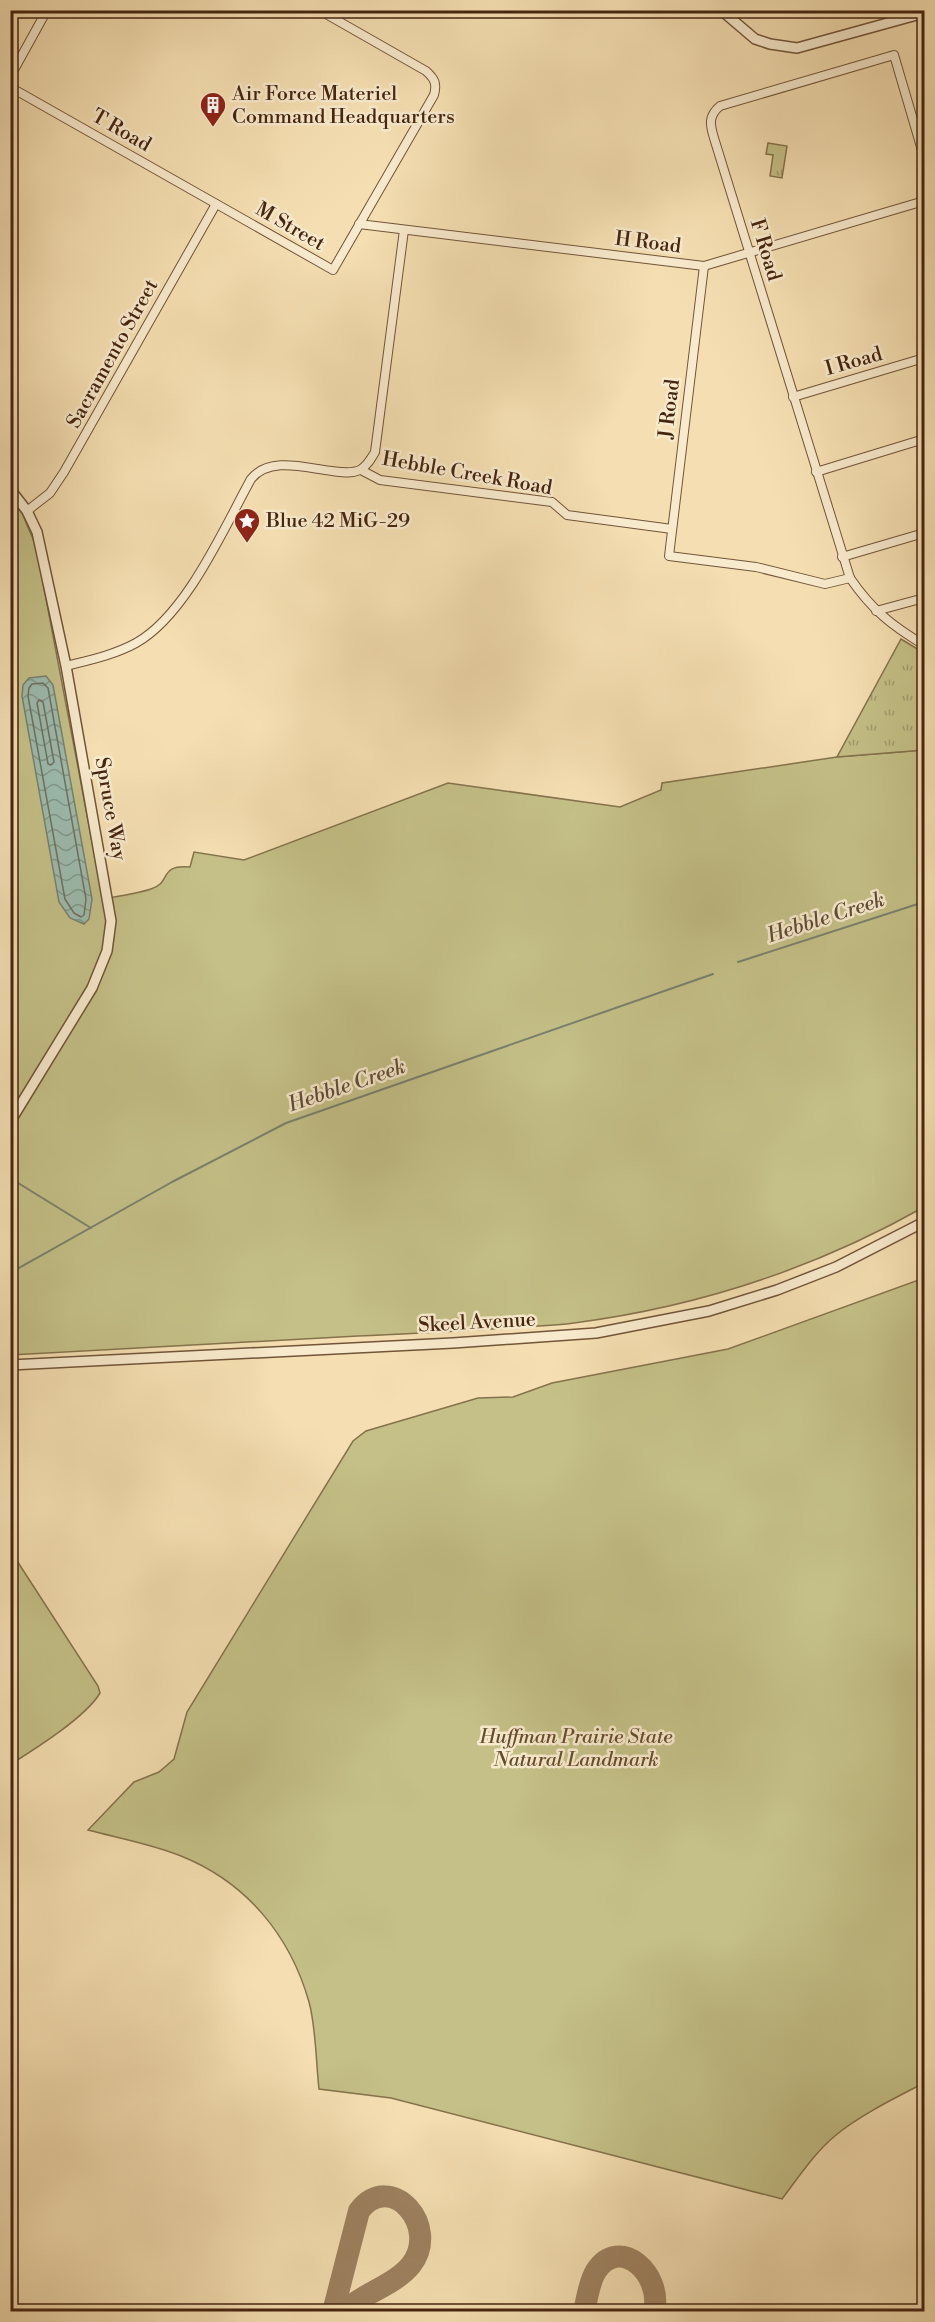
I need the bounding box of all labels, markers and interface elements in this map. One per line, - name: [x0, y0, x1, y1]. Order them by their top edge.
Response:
- place label: Air Force Materiel Command Headquarters: [231, 82, 455, 130]
- building icon: Air Force Materiel Command Headquarters: [198, 90, 228, 128]
- street label: T Road: [87, 104, 156, 158]
- street label: M Street: [251, 197, 329, 257]
- street label: F Road: [744, 216, 786, 285]
- street label: H Road: [613, 227, 683, 260]
- street label: Sacramento Street: [62, 275, 164, 433]
- street label: I Road: [823, 342, 886, 382]
- street label: J Road: [654, 377, 686, 441]
- street label: Hebble Creek Road: [380, 447, 555, 501]
- place icon: Blue 42 MiG-29: [232, 506, 262, 544]
- place label: Blue 42 MiG-29: [265, 509, 410, 534]
- street label: Spruce Way: [89, 755, 131, 863]
- water label: Hebble Creek: [763, 887, 888, 950]
- water label: Hebble Creek: [284, 1054, 409, 1119]
- street label: Skeel Avenue: [417, 1307, 537, 1339]
- park label: Huffman Prairie State Natural Landmark: [478, 1725, 673, 1773]

